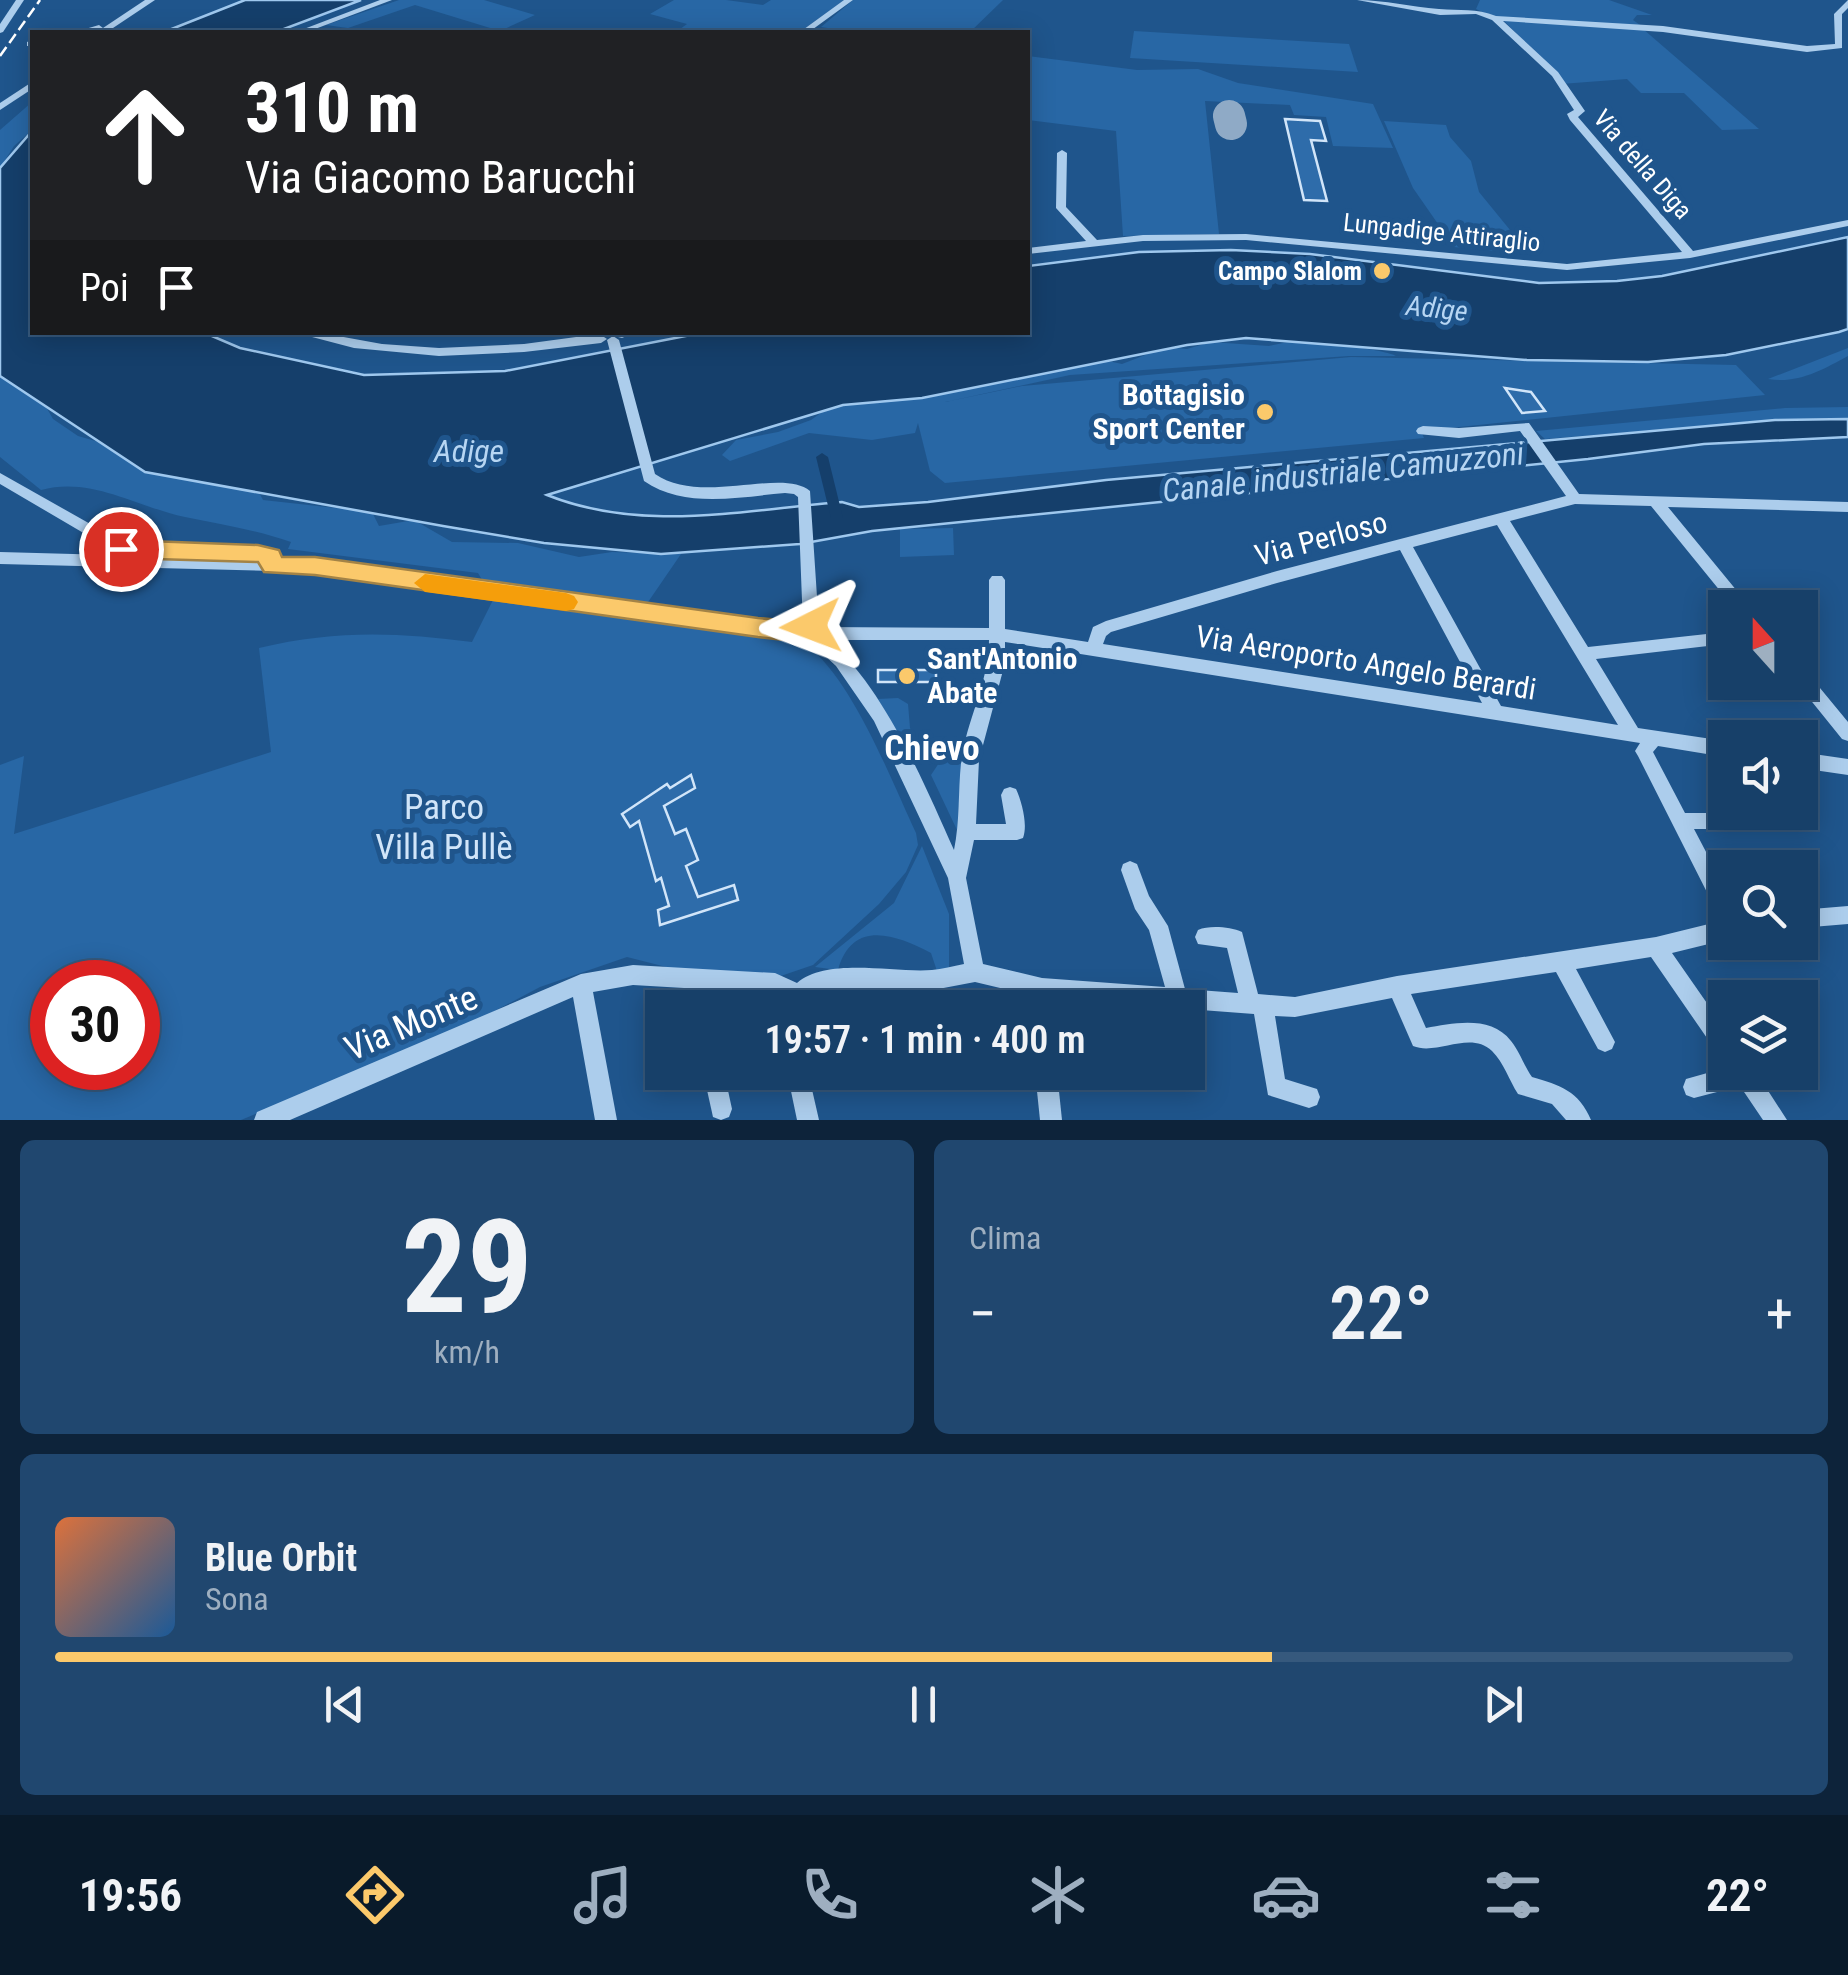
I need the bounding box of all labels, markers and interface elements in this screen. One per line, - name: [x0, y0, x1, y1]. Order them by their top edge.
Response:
- text: 310 m: [245, 67, 419, 149]
- icon: ahead: [80, 70, 210, 200]
- street label: Via della Diga: [1587, 104, 1698, 225]
- text: Via Giacomo Barucchi: [245, 151, 636, 204]
- street label: Lungadige Attiraglio: [1342, 208, 1542, 257]
- place label: Campo Slalom: [1218, 257, 1362, 286]
- icon: arrive: [149, 260, 204, 315]
- marker: Campo Slalom: [1371, 260, 1393, 282]
- text: Poi: [80, 266, 129, 310]
- water label: Adige: [1404, 289, 1469, 328]
- place label: Bottagisio Sport Center: [1093, 377, 1245, 446]
- marker: Bottagisio Sport Center: [1254, 401, 1276, 423]
- water label: Adige: [432, 432, 504, 470]
- water label: Canale industriale Camuzzoni: [1160, 434, 1526, 510]
- street label: Via Perloso: [1251, 504, 1391, 573]
- pin: [79, 507, 164, 592]
- icon: arrive: [94, 522, 149, 577]
- position arrow: [759, 574, 863, 678]
- north arrow: [1708, 590, 1818, 700]
- map controls: [1708, 590, 1818, 1090]
- street label: Via Aeroporto Angelo Berardi: [1193, 618, 1539, 707]
- place label: Sant'Antonio Abate: [927, 641, 1077, 710]
- marker: Sant'Antonio Abate: [896, 665, 918, 687]
- button: sound: [1708, 720, 1818, 830]
- district label: Chievo: [884, 728, 980, 769]
- park label: Parco Villa Pullè: [375, 787, 513, 868]
- button: search: [1708, 850, 1818, 960]
- speed limit sign: 30: [30, 960, 160, 1090]
- street label: Via Monte: [339, 977, 484, 1070]
- button: layers: [1708, 980, 1818, 1090]
- text: 19:57 · 1 min · 400 m: [765, 1018, 1085, 1062]
- text: 29: [401, 1191, 533, 1344]
- text: Clima: [969, 1219, 1041, 1257]
- text: 22°: [1329, 1269, 1433, 1357]
- text: −: [969, 1282, 997, 1346]
- text: +: [1766, 1282, 1793, 1346]
- text: km/h: [434, 1333, 500, 1371]
- text: Blue Orbit: [205, 1536, 357, 1580]
- text: Sona: [205, 1580, 268, 1618]
- icon: previous: [317, 1677, 372, 1732]
- icon: pause: [896, 1677, 951, 1732]
- icon: next: [1476, 1677, 1531, 1732]
- icon: directions: [340, 1860, 410, 1930]
- icon: music: [568, 1860, 638, 1930]
- icon: phone: [795, 1860, 865, 1930]
- icon: climate: [1023, 1860, 1093, 1930]
- icon: car: [1251, 1860, 1321, 1930]
- icon: filters: [1478, 1860, 1548, 1930]
- text: 19:56: [79, 1869, 182, 1922]
- text: 22°: [1706, 1869, 1769, 1922]

